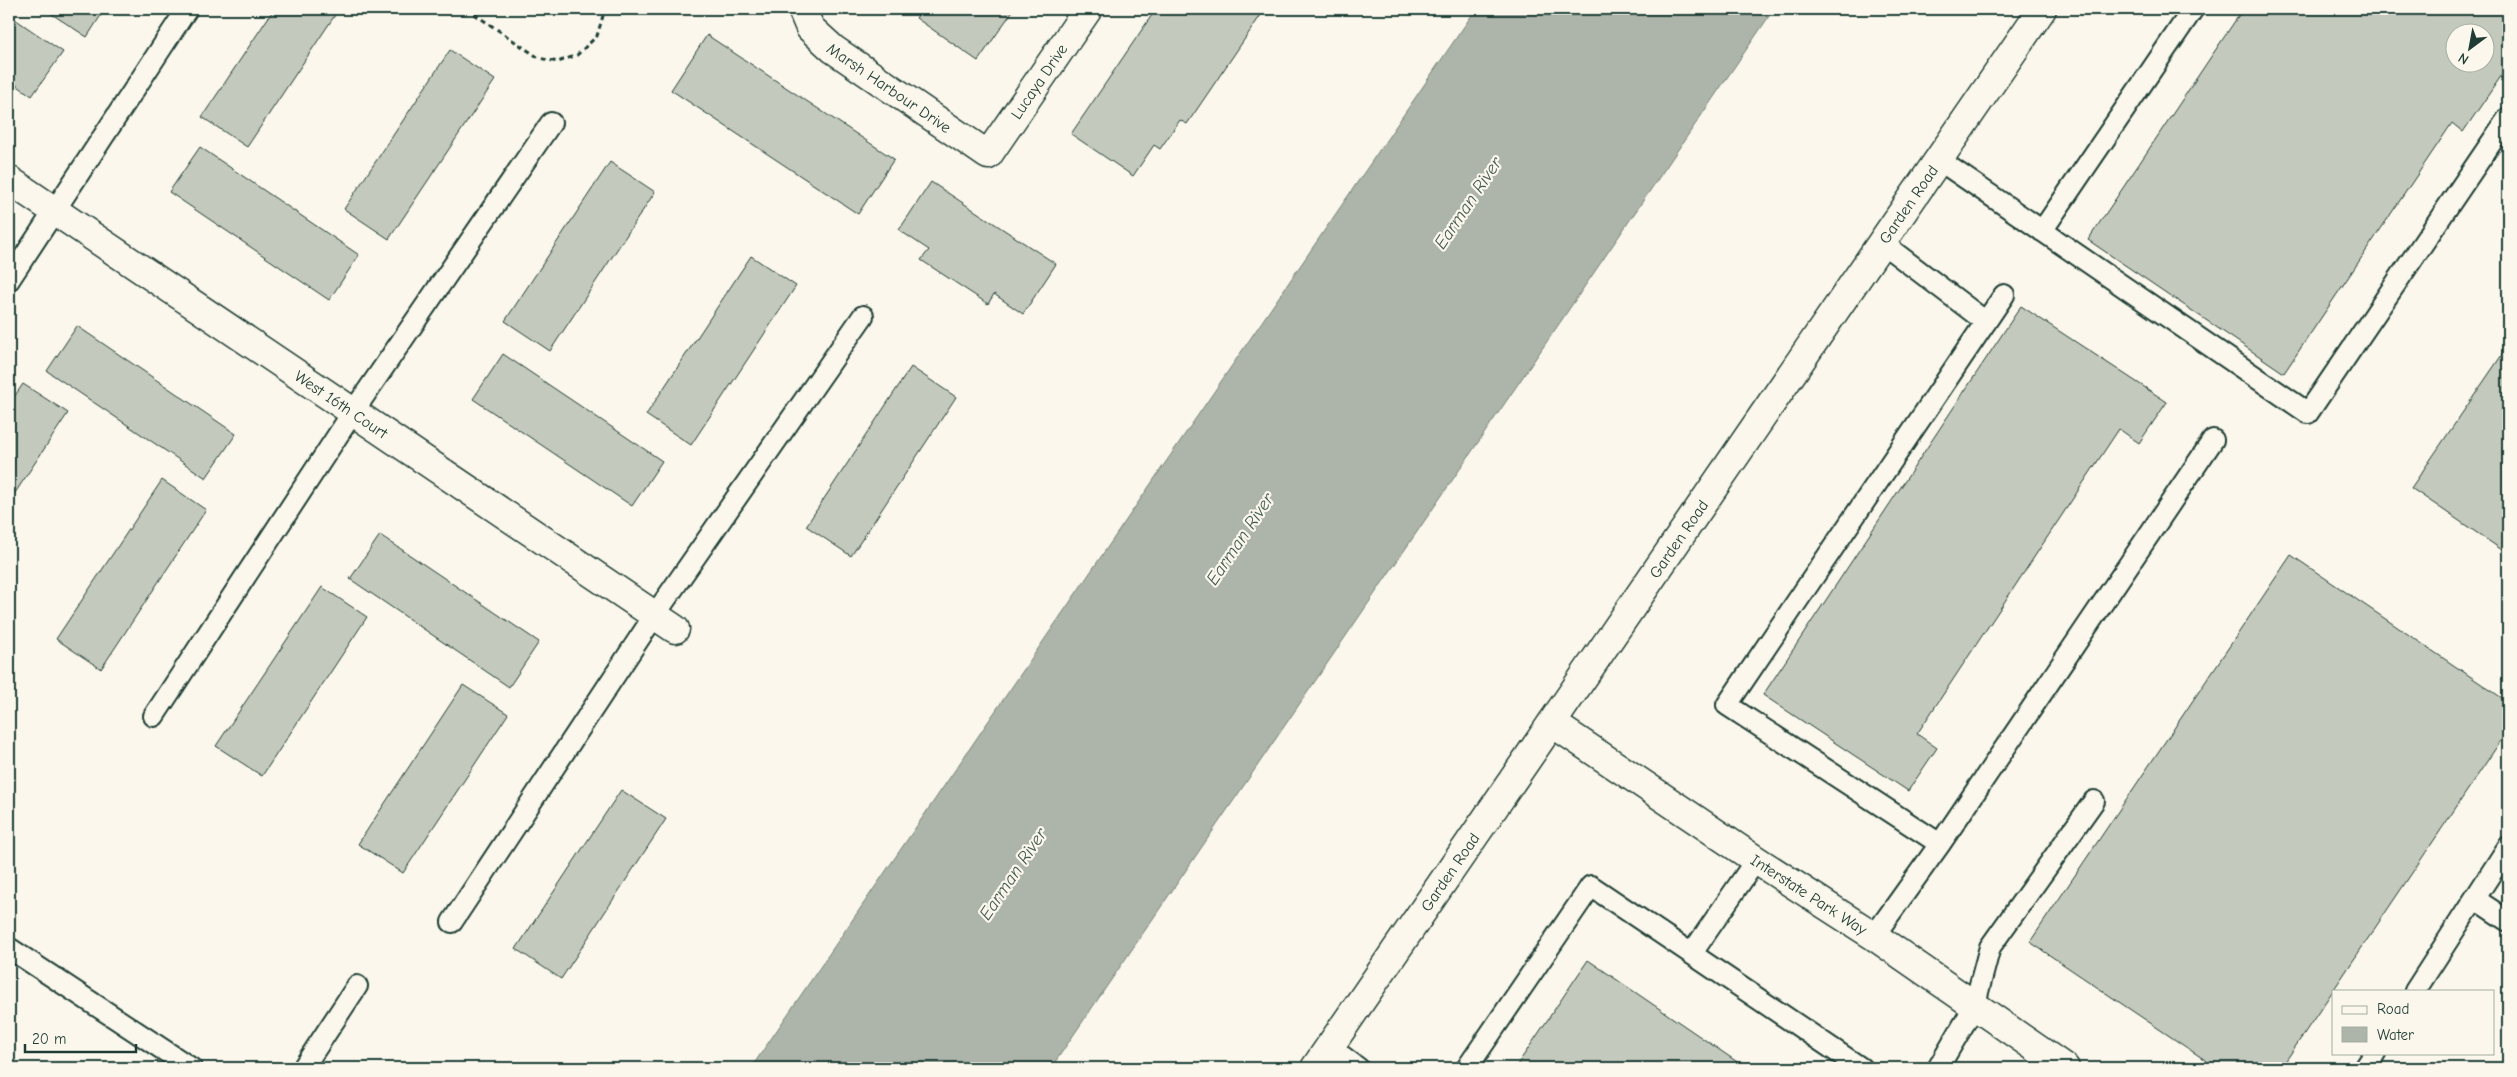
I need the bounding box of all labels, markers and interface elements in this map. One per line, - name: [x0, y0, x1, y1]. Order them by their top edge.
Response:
- north arrow: [2444, 22, 2494, 72]
- street label: Marsh Harbour Drive: [823, 40, 954, 137]
- street label: Lucaya Drive: [1007, 41, 1071, 123]
- text: N: [2455, 49, 2472, 68]
- water label: Earman River: [1430, 153, 1507, 253]
- street label: Garden Road: [1876, 162, 1942, 247]
- street label: West 16th Court: [291, 367, 391, 443]
- water label: Earman River: [1202, 489, 1279, 589]
- street label: Garden Road: [1646, 497, 1712, 582]
- water label: Earman River: [975, 824, 1052, 924]
- street label: Garden Road: [1417, 830, 1484, 915]
- street label: Interstate Park Way: [1747, 851, 1871, 940]
- legend: [2332, 990, 2494, 1054]
- text: Road: [2377, 1000, 2409, 1018]
- scale bar: [25, 1022, 136, 1054]
- text: Water: [2377, 1026, 2414, 1044]
- text: 20 m: [32, 1030, 66, 1048]

